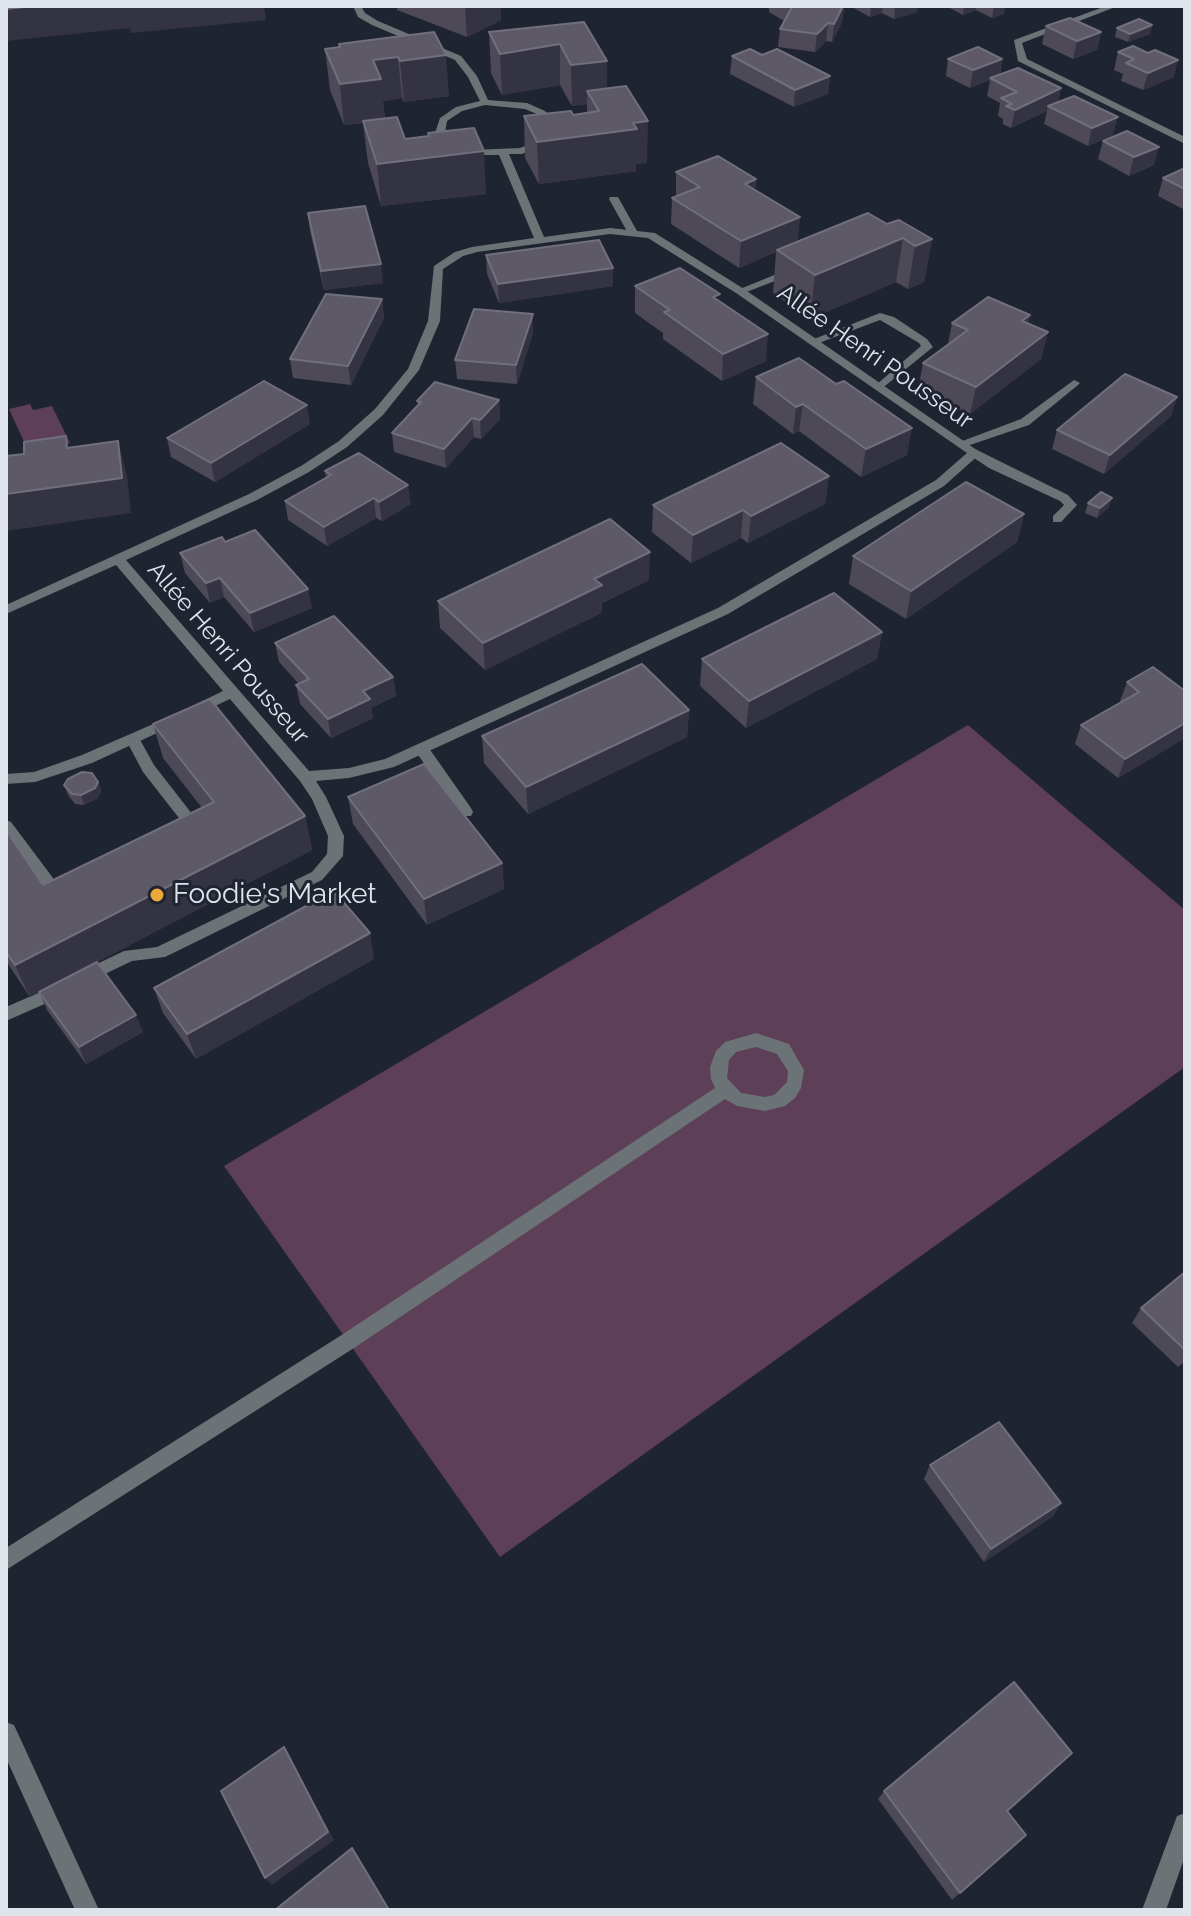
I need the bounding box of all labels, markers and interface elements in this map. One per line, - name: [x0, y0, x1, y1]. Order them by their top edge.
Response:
- street label: Allée Henri Pousseur: [772, 279, 978, 435]
- street label: Allée Henri Pousseur: [141, 556, 315, 750]
- place label: Foodie's Market: [173, 878, 377, 912]
- marker: Foodie's Market: [148, 886, 166, 904]

